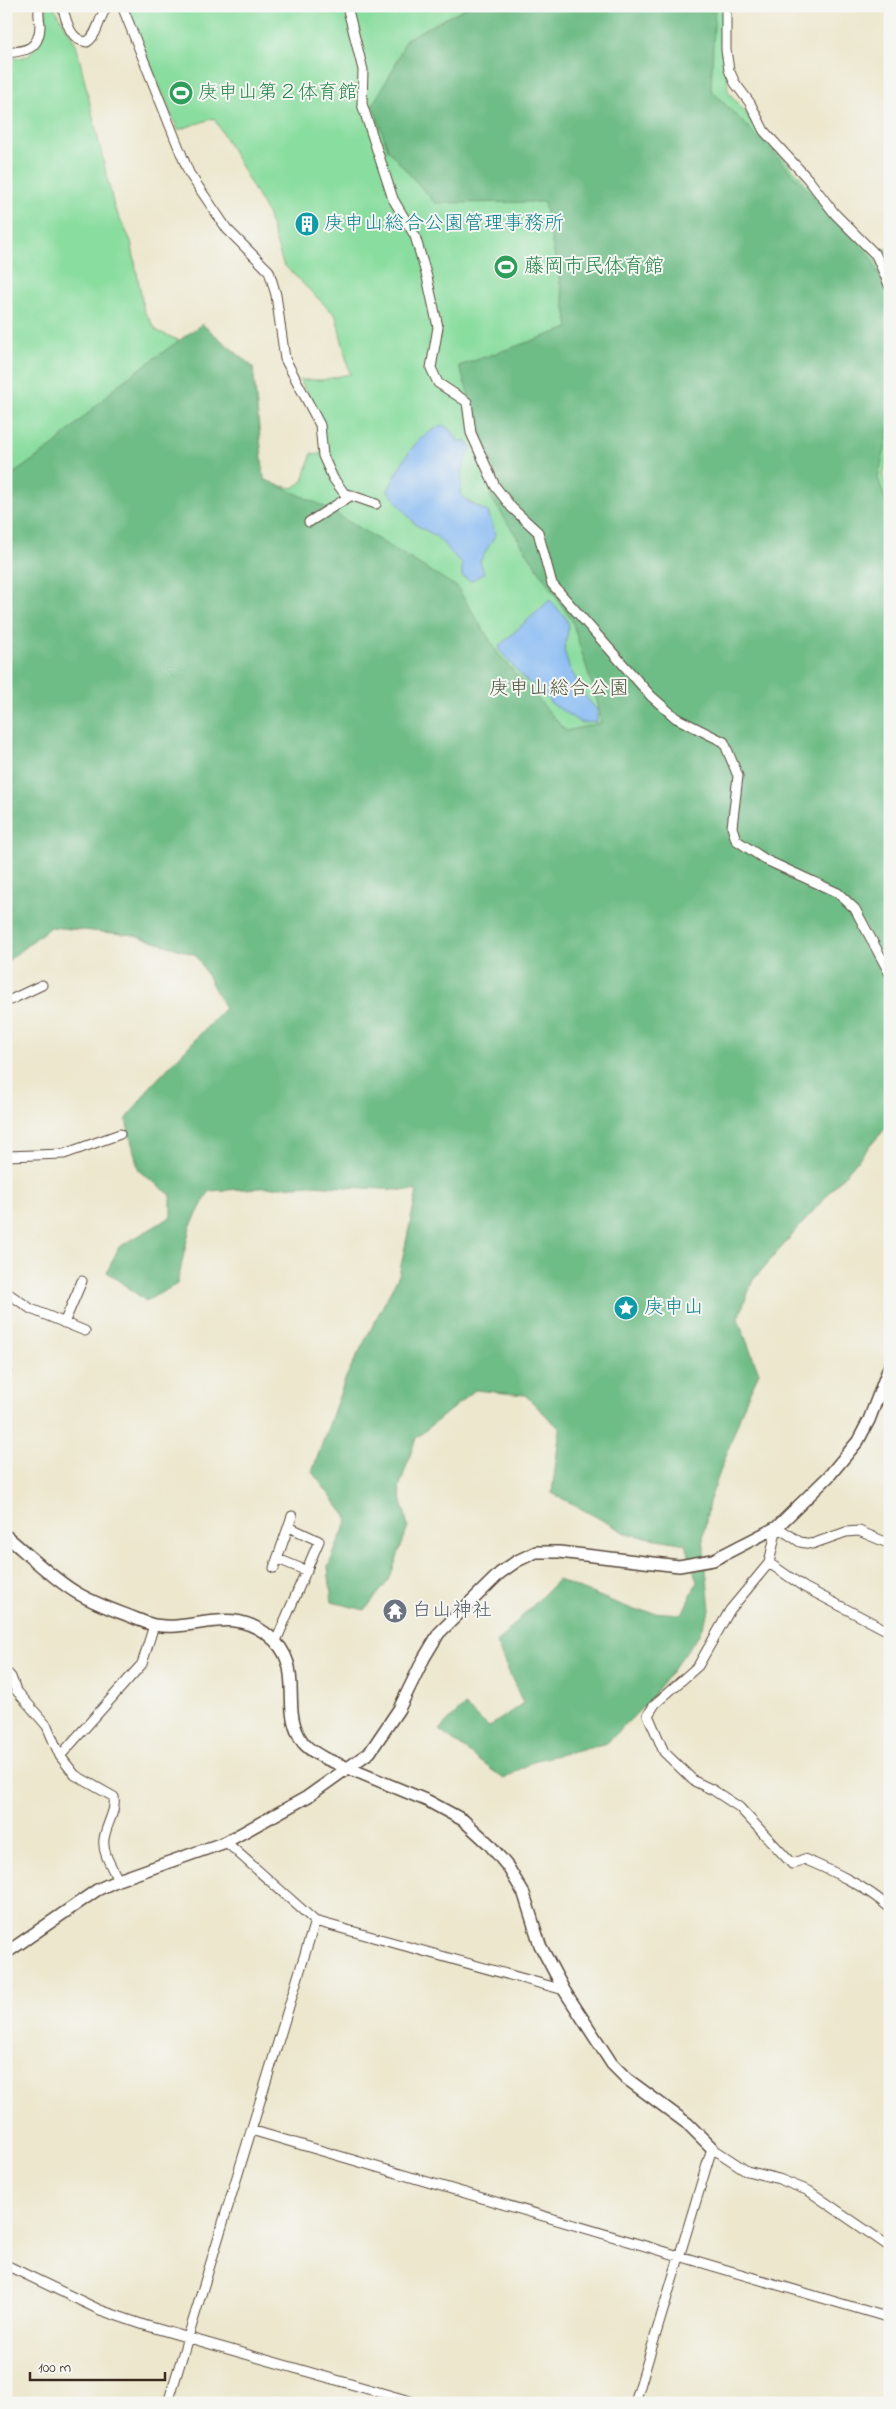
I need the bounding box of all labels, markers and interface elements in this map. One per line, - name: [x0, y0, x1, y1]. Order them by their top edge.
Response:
- place label: 庚申山第２体育館: [198, 79, 358, 108]
- sports icon: 庚申山第２体育館: [168, 80, 194, 106]
- place label: 庚申山総合公園管理事務所: [324, 210, 564, 239]
- building icon: 庚申山総合公園管理事務所: [294, 211, 320, 237]
- place label: 藤岡市民体育館: [524, 253, 664, 282]
- sports icon: 藤岡市民体育館: [493, 254, 519, 280]
- park label: 庚申山総合公園: [489, 675, 629, 704]
- place label: 庚申山: [644, 1294, 704, 1323]
- place icon: 庚申山: [613, 1295, 639, 1321]
- place label: 白山神社: [412, 1597, 492, 1626]
- temple icon: 白山神社: [382, 1598, 408, 1624]
- scale bar: [30, 2349, 165, 2381]
- text: 100 m: [38, 2357, 71, 2379]

